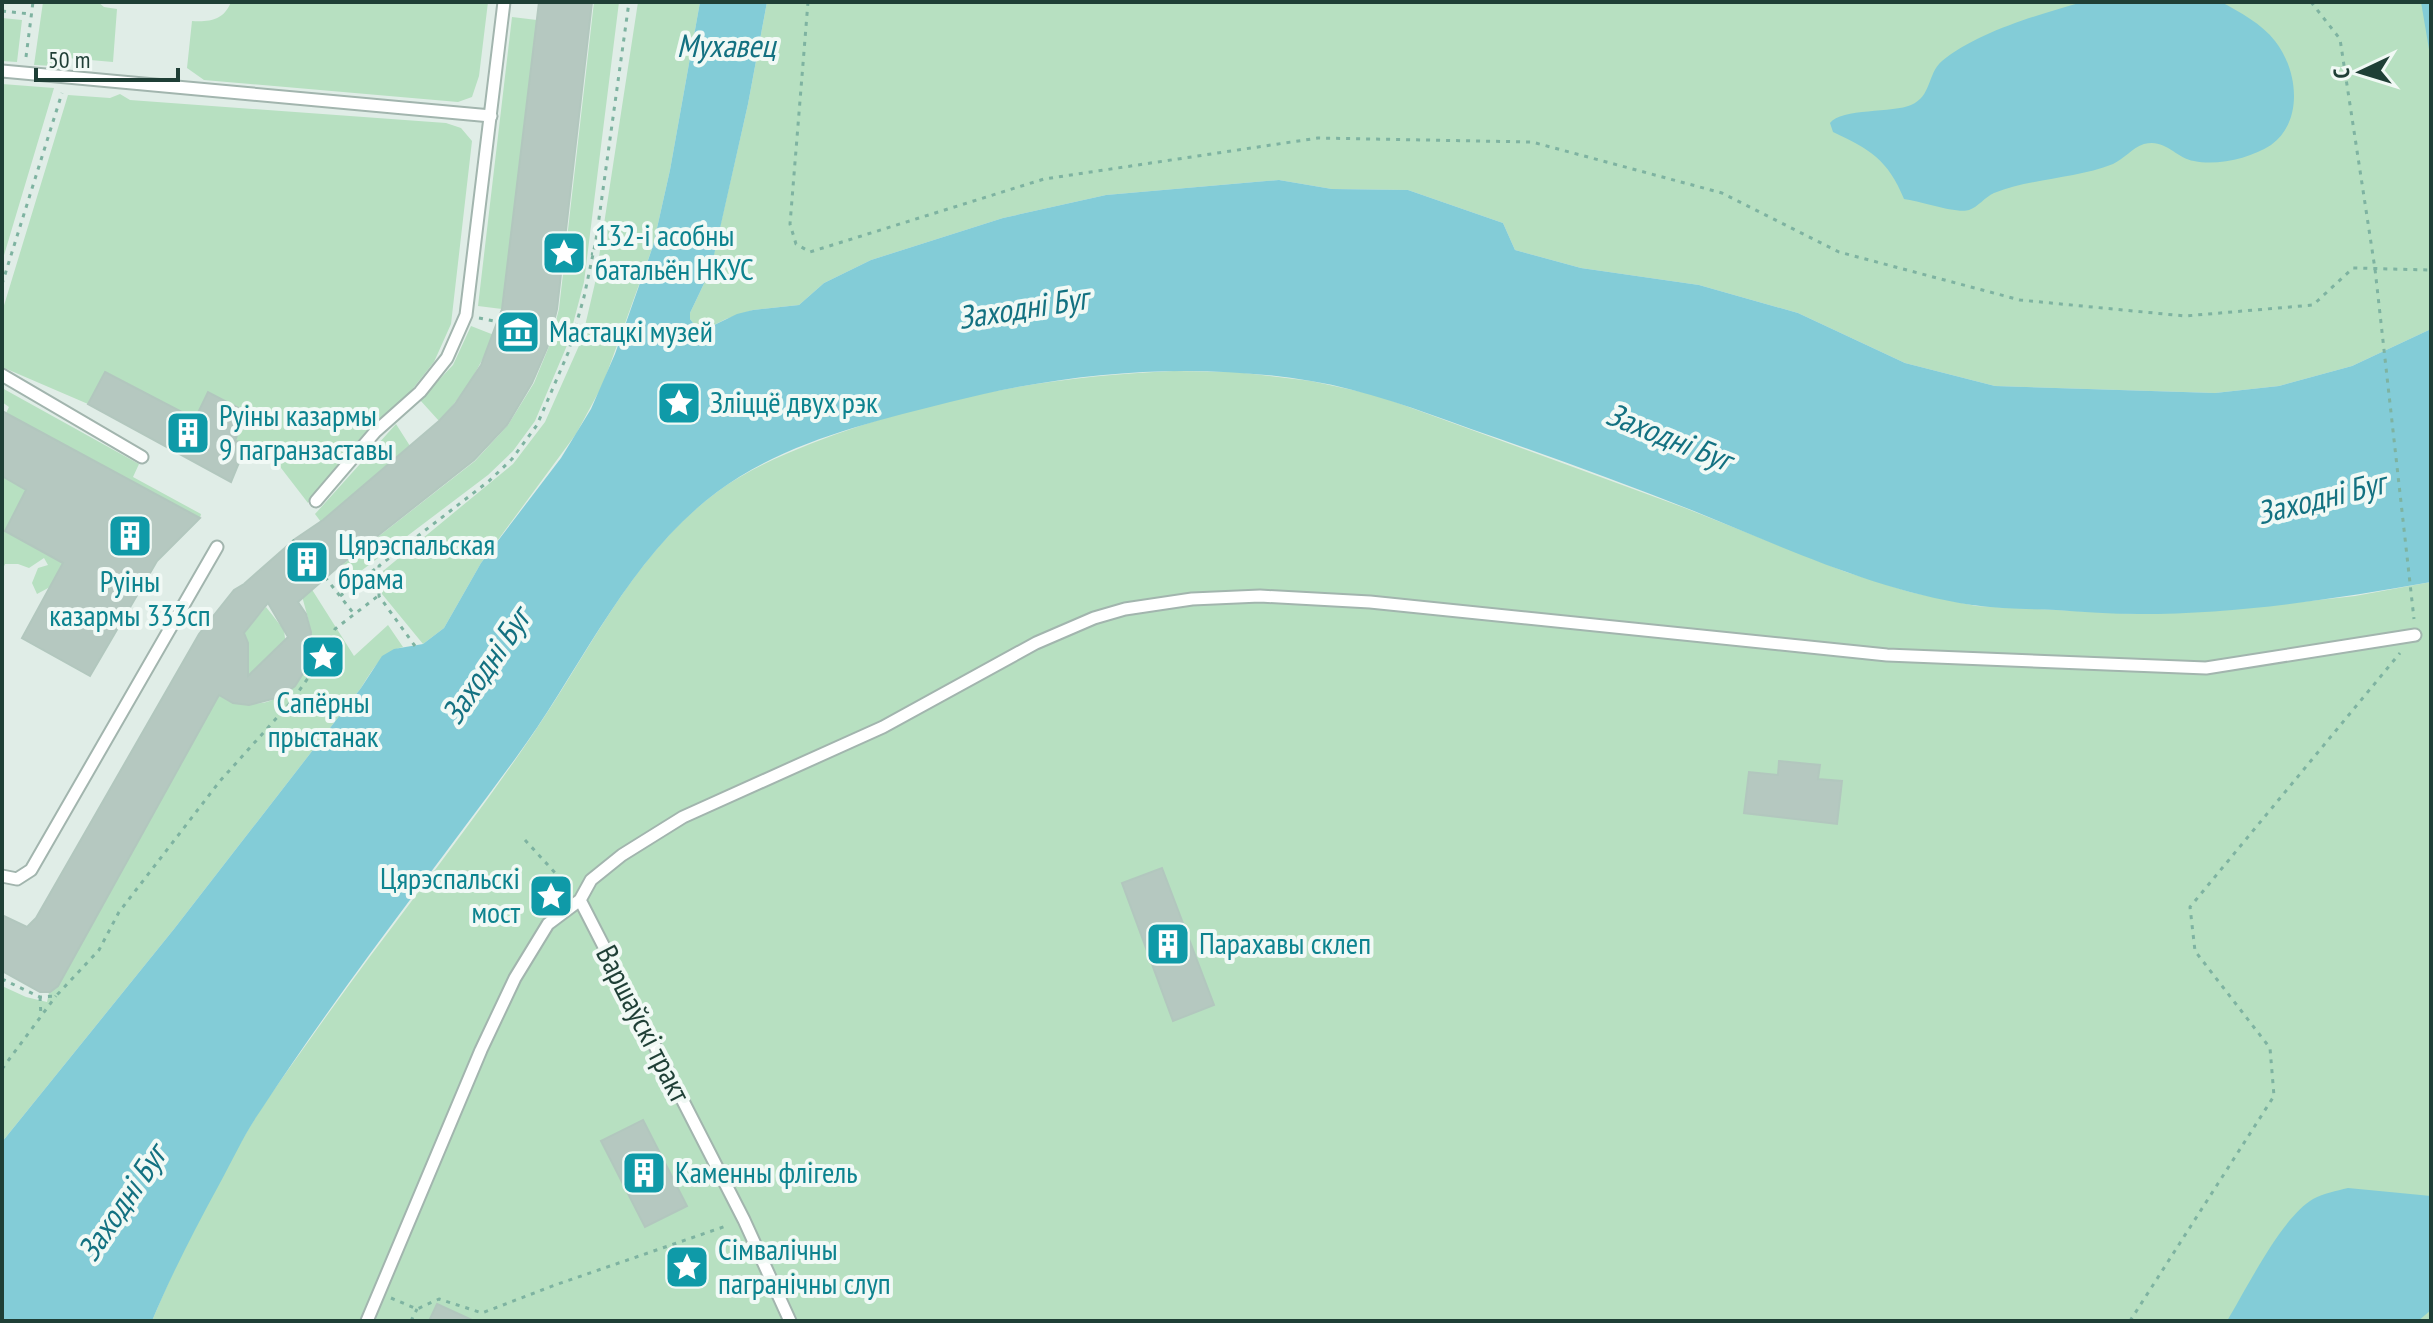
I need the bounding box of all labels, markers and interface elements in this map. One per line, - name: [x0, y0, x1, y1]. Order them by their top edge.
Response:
- water label: Мухавец: [677, 24, 777, 66]
- scale bar: [36, 32, 178, 82]
- north arrow: [2321, 32, 2401, 112]
- text: 50 m: [48, 44, 90, 75]
- text: С: [2327, 67, 2355, 79]
- place label: 132-і асобны батальён НКУС: [595, 215, 754, 288]
- place icon: 132-і асобны батальён НКУС: [540, 229, 588, 277]
- water label: Заходні Буг: [955, 275, 1095, 338]
- museum icon: Мастацкі музей: [494, 308, 542, 356]
- place label: Мастацкі музей: [549, 311, 713, 350]
- place icon: Зліццё двух рэк: [655, 379, 703, 427]
- place label: Зліццё двух рэк: [710, 382, 878, 421]
- water label: Заходні Буг: [1601, 392, 1742, 482]
- place label: Руіны казармы 9 пагранзаставы: [219, 395, 393, 468]
- building icon: Руіны казармы 9 пагранзаставы: [164, 409, 212, 457]
- water label: Заходні Буг: [2252, 460, 2394, 533]
- building icon: Руіны казармы 333сп: [106, 512, 154, 560]
- place label: Цярэспальская брама: [338, 524, 495, 597]
- building icon: Цярэспальская брама: [283, 538, 331, 586]
- place label: Руіны казармы 333сп: [49, 561, 211, 634]
- water label: Заходні Буг: [431, 596, 542, 731]
- place icon: Сапёрны прыстанак: [299, 633, 347, 681]
- place label: Сапёрны прыстанак: [268, 682, 379, 755]
- place label: Цярэспальскі мост: [380, 858, 520, 931]
- place icon: Цярэспальскі мост: [527, 872, 575, 920]
- building icon: Парахавы склеп: [1144, 920, 1192, 968]
- place label: Парахавы склеп: [1199, 923, 1371, 962]
- street label: Варшаўскі тракт: [588, 938, 701, 1109]
- water label: Заходні Буг: [67, 1133, 178, 1268]
- building icon: Каменны флігель: [620, 1149, 668, 1197]
- place label: Каменны флігель: [675, 1152, 858, 1191]
- place label: Сімвалічны пагранічны слуп: [718, 1229, 891, 1302]
- place icon: Сімвалічны пагранічны слуп: [663, 1243, 711, 1291]

